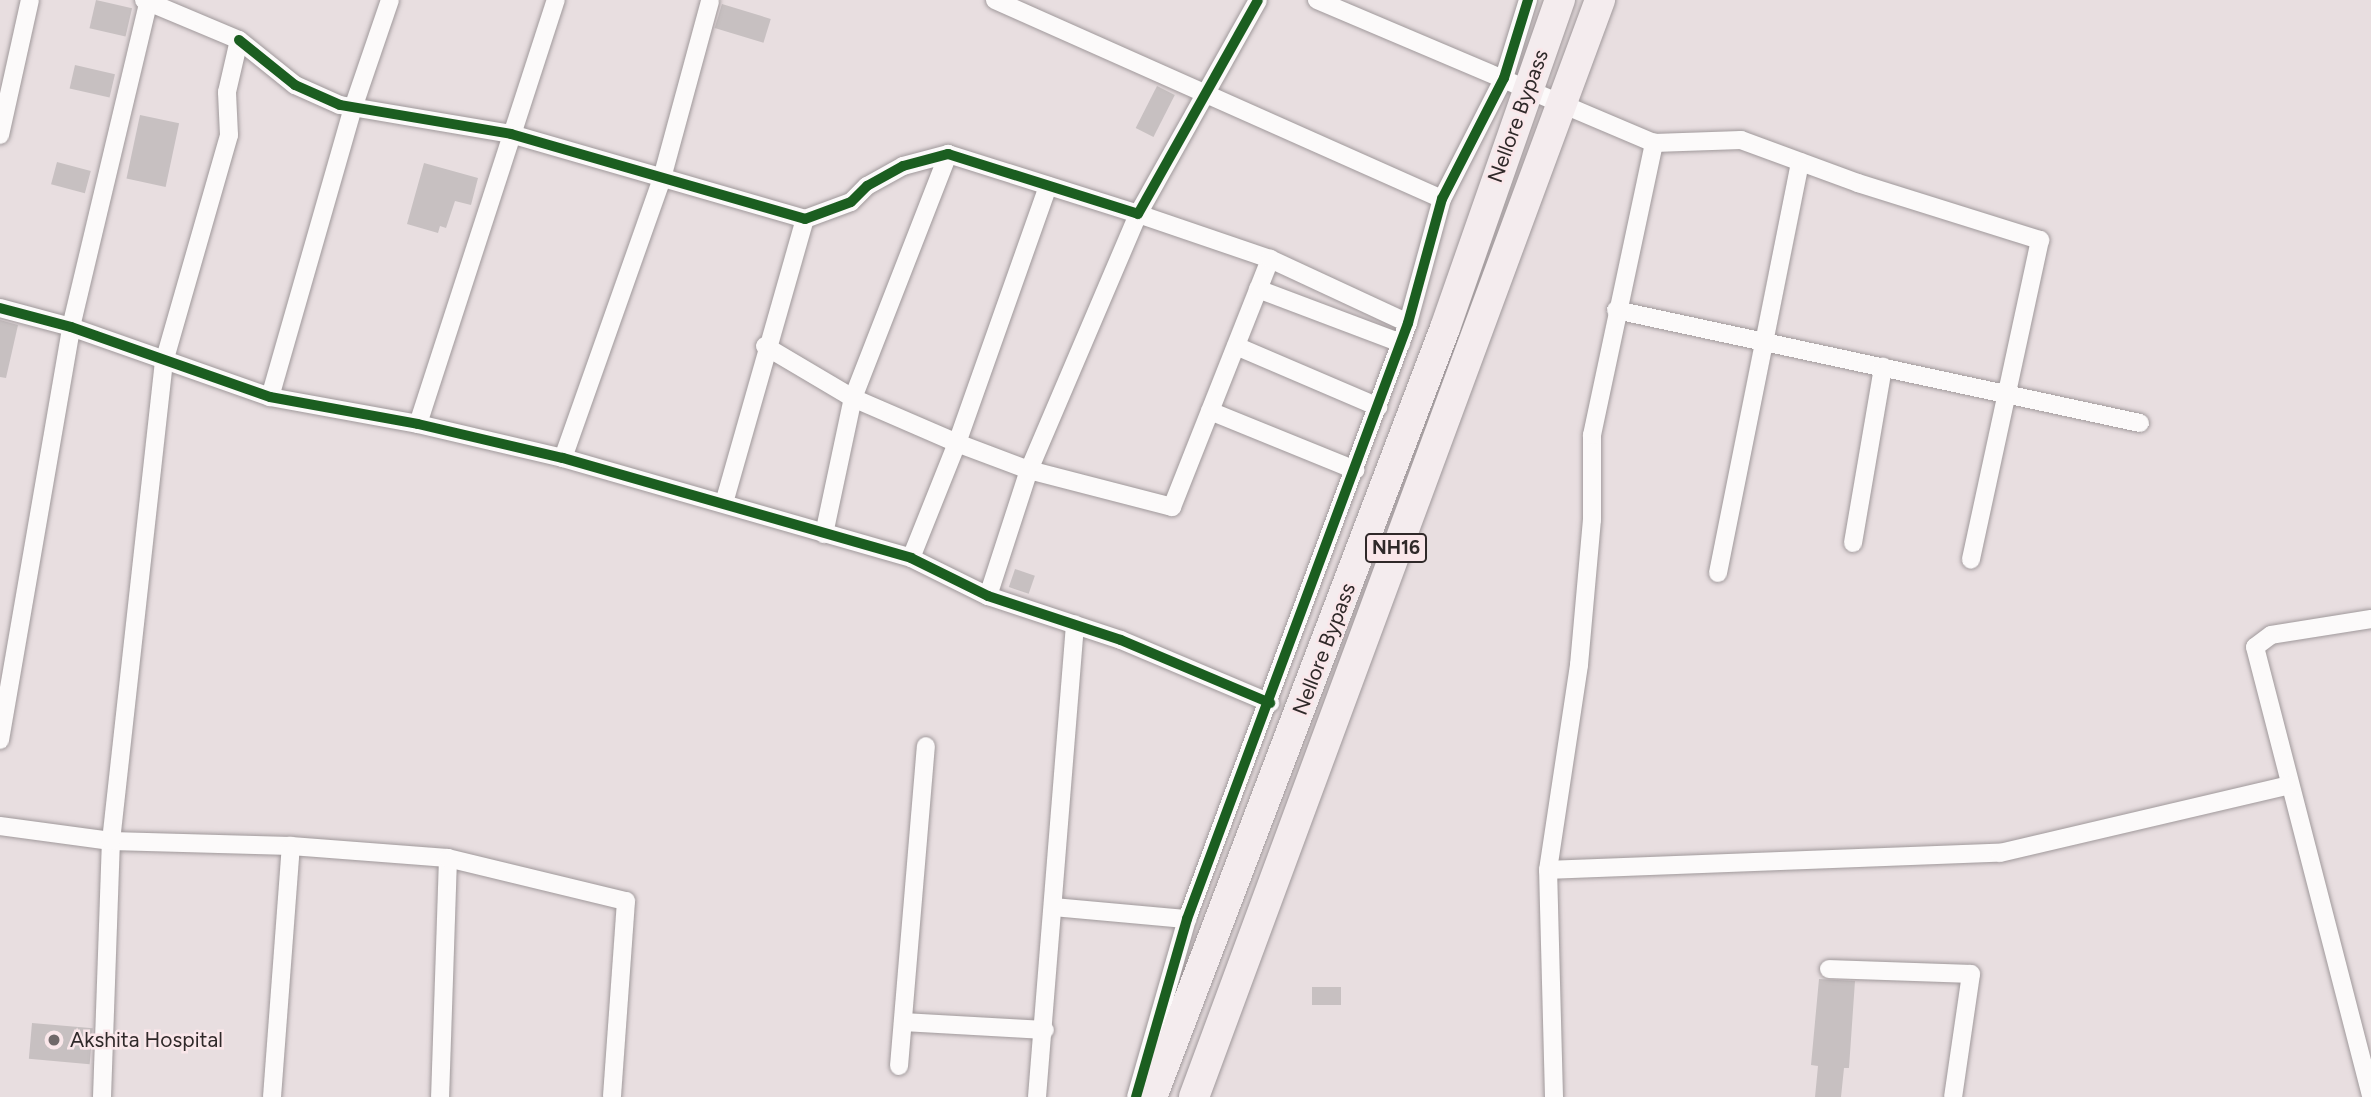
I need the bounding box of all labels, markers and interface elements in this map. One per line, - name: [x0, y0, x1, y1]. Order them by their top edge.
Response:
- street label: Nellore Bypass: [1482, 46, 1554, 186]
- road number: NH16: [1364, 533, 1428, 564]
- street label: Nellore Bypass: [1287, 579, 1361, 719]
- place label: Akshita Hospital: [70, 1027, 223, 1053]
- marker: Akshita Hospital: [44, 1030, 64, 1050]

